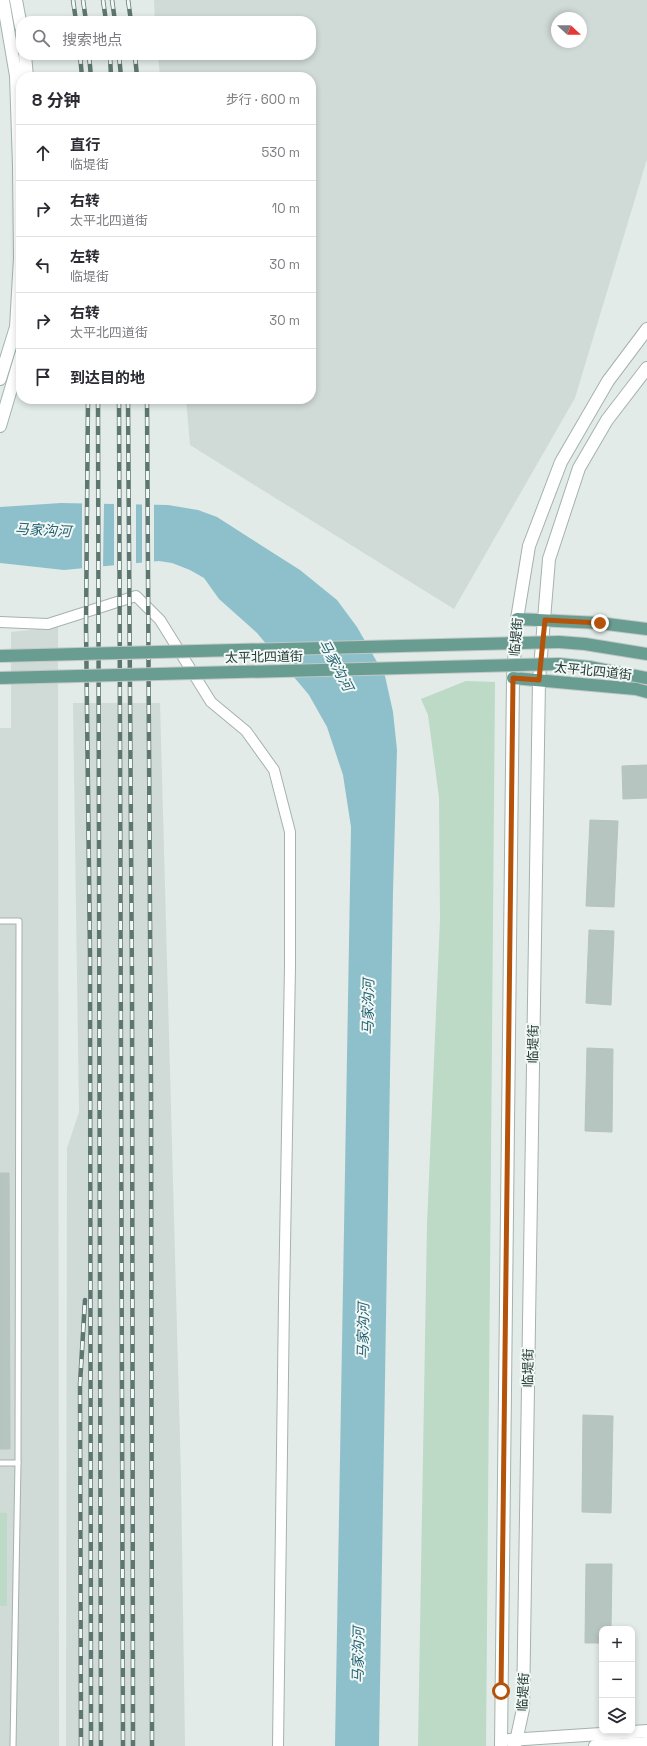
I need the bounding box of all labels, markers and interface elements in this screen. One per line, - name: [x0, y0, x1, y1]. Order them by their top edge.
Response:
- north arrow: [551, 12, 587, 48]
- search box: [16, 16, 316, 60]
- icon: search: [30, 27, 52, 49]
- text: 搜索地点: [62, 30, 122, 49]
- text: 8 分钟: [32, 89, 81, 111]
- text: 步行 · 600 m: [226, 91, 300, 108]
- text: 直行: [70, 135, 100, 154]
- icon: ahead: [32, 142, 54, 164]
- text: 530 m: [262, 144, 300, 161]
- text: 临堤街: [70, 156, 109, 173]
- text: 右转: [70, 191, 100, 210]
- icon: right: [32, 198, 54, 220]
- text: 10 m: [272, 200, 300, 217]
- text: 太平北四道街: [70, 212, 148, 229]
- text: 左转: [70, 247, 100, 266]
- icon: left: [32, 254, 54, 276]
- text: 30 m: [269, 256, 300, 273]
- text: 临堤街: [70, 268, 109, 285]
- text: 右转: [70, 303, 100, 322]
- icon: right: [32, 310, 54, 332]
- text: 30 m: [269, 312, 300, 329]
- text: 太平北四道街: [70, 324, 148, 341]
- icon: arrive: [32, 366, 54, 388]
- text: 到达目的地: [70, 368, 145, 387]
- water label: 马家沟河: [15, 520, 74, 541]
- route end: [591, 614, 609, 632]
- street label: 临堤街: [506, 617, 526, 657]
- water label: 马家沟河: [315, 636, 359, 697]
- street label: 太平北四道街: [225, 648, 303, 666]
- street label: 太平北四道街: [553, 658, 633, 684]
- water label: 马家沟河: [359, 976, 378, 1035]
- street label: 临堤街: [524, 1024, 542, 1064]
- water label: 马家沟河: [354, 1300, 373, 1359]
- street label: 临堤街: [519, 1348, 537, 1388]
- water label: 马家沟河: [349, 1624, 368, 1683]
- map controls: [599, 1626, 635, 1734]
- button: +: [599, 1626, 635, 1662]
- button: −: [599, 1662, 635, 1698]
- street label: 临堤街: [513, 1672, 533, 1712]
- route start: [492, 1682, 510, 1700]
- button: layers: [599, 1698, 635, 1734]

